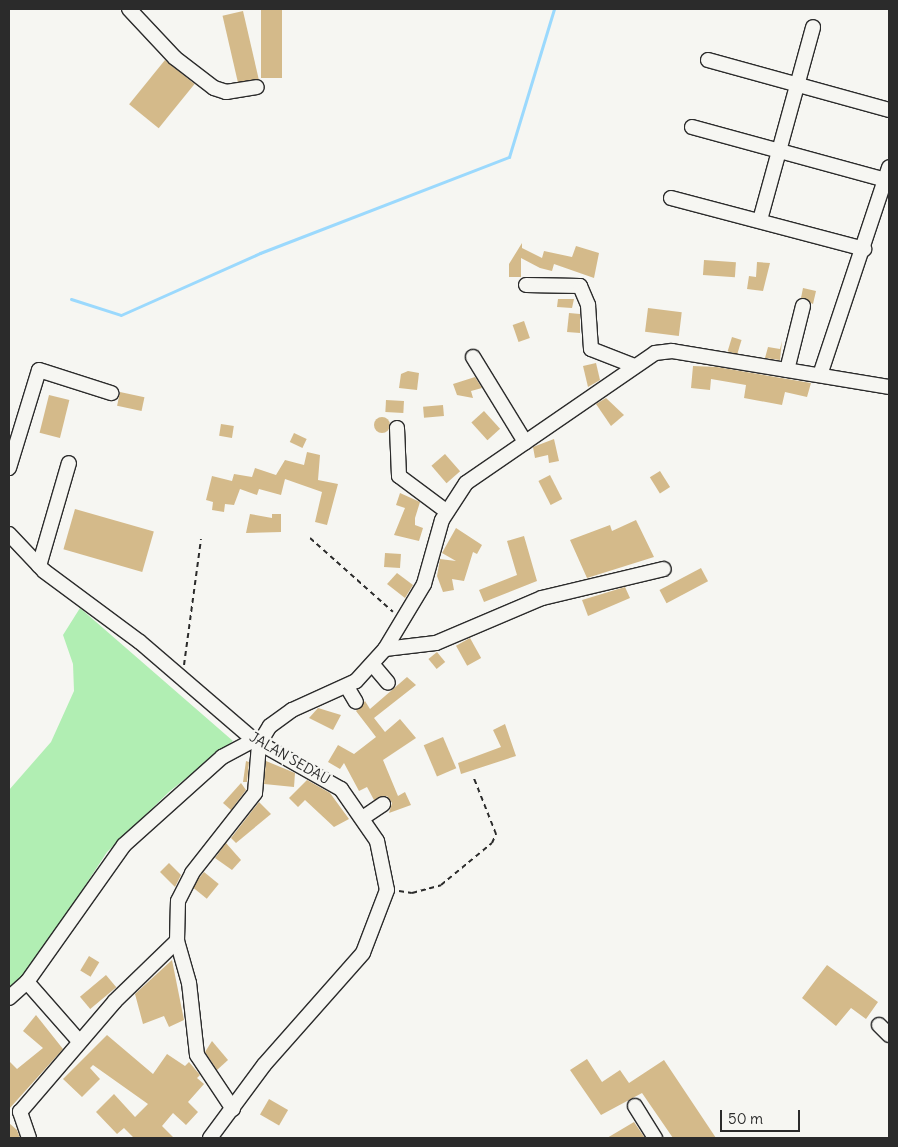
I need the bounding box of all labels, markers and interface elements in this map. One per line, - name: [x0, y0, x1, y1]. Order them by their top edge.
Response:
- street label: JALAN SEDAU: [247, 728, 333, 788]
- scale bar: [723, 1100, 803, 1132]
- text: 50 m: [728, 1109, 763, 1128]

